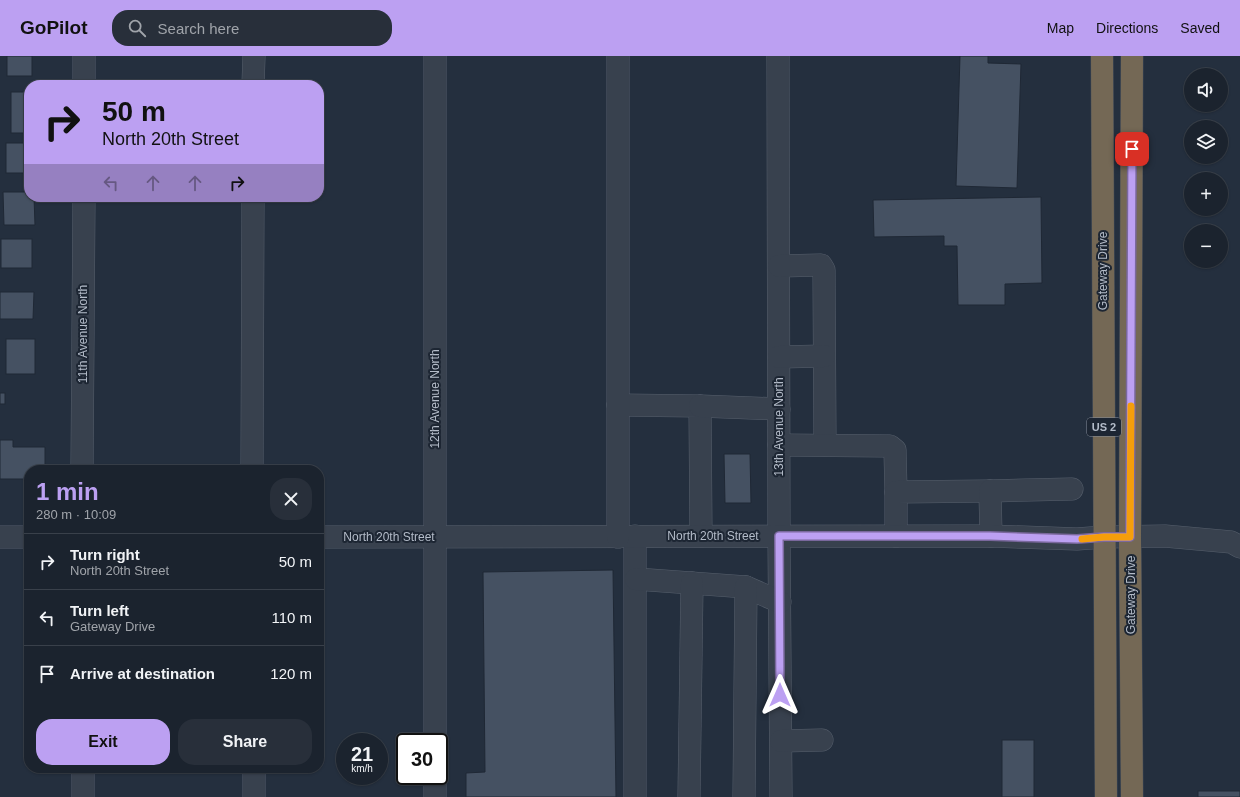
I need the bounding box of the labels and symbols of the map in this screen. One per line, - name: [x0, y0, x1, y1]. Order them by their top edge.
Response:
- pin: [1115, 132, 1149, 166]
- street label: Gateway Drive: [1096, 231, 1110, 310]
- street label: 11th Avenue North: [76, 285, 90, 383]
- street label: 12th Avenue North: [428, 349, 442, 449]
- street label: 13th Avenue North: [772, 377, 786, 477]
- road number: US 2: [1087, 418, 1121, 436]
- street label: North 20th Street: [667, 529, 759, 543]
- street label: North 20th Street: [343, 530, 435, 544]
- street label: Gateway Drive: [1124, 555, 1138, 634]
- position arrow: [759, 674, 801, 716]
- speed limit sign: 30: [396, 733, 448, 785]

